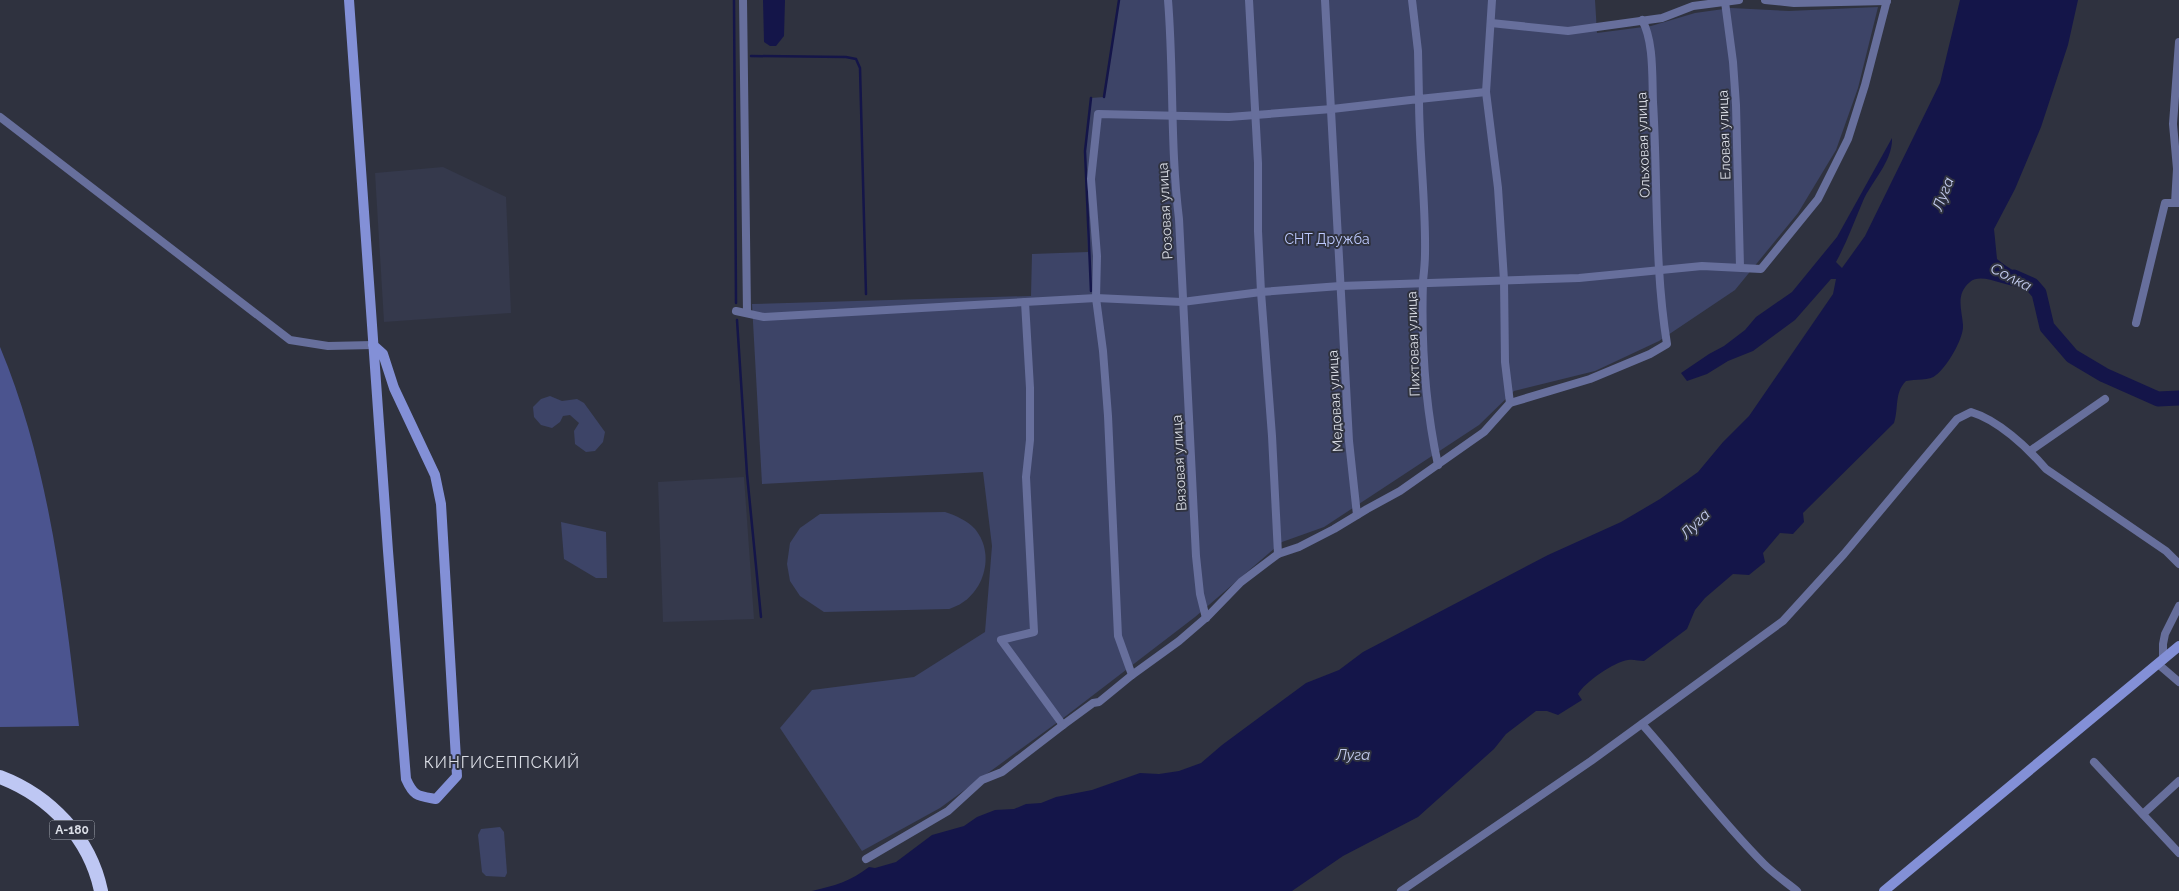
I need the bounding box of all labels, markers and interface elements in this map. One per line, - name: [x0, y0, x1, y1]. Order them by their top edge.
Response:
- street label: Еловая улица: [1714, 90, 1734, 180]
- street label: Ольховая улица: [1633, 92, 1653, 198]
- street label: Розовая улица: [1154, 162, 1176, 260]
- water label: Луга: [1928, 175, 1958, 214]
- park label: СНТ Дружба: [1284, 231, 1370, 247]
- water label: Солка: [1987, 259, 2035, 295]
- street label: Пихтовая улица: [1403, 291, 1423, 397]
- street label: Медовая улица: [1324, 350, 1346, 452]
- street label: Вязовая улица: [1168, 414, 1190, 512]
- water label: Луга: [1676, 505, 1714, 543]
- water label: Луга: [1335, 746, 1370, 764]
- district label: КИНГИСЕППСКИЙ: [424, 753, 580, 772]
- road number: А-180: [50, 820, 94, 840]

